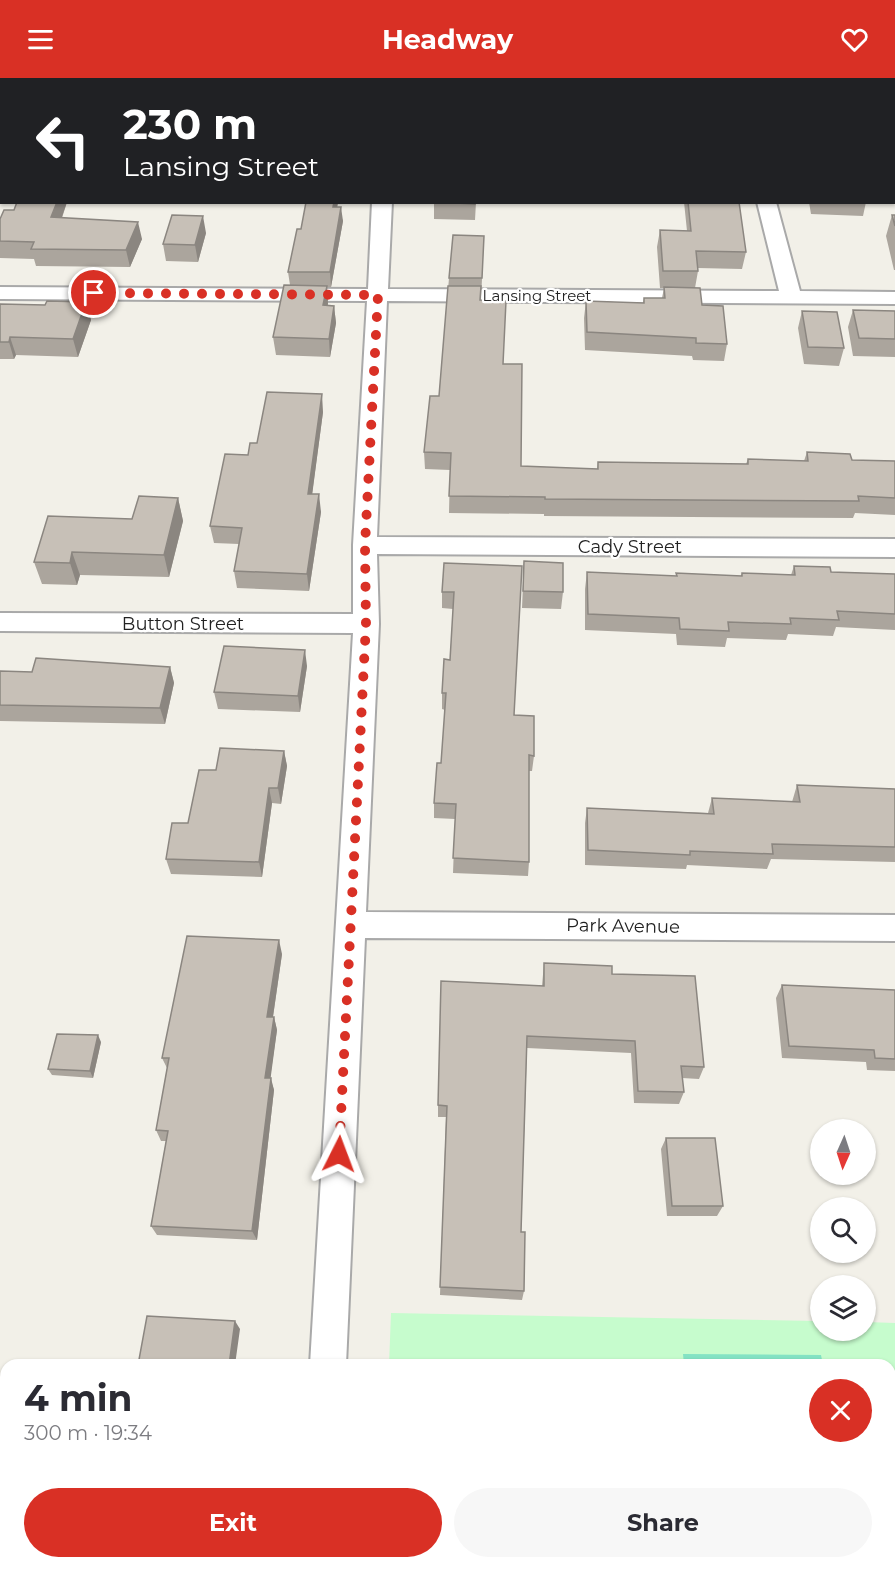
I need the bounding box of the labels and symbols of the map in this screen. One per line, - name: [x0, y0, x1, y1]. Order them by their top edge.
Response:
- pin: [68, 267, 119, 318]
- street label: Lansing Street: [483, 286, 591, 305]
- street label: Cady Street: [578, 536, 682, 558]
- street label: Button Street: [122, 613, 244, 635]
- street label: Park Avenue: [566, 914, 680, 938]
- north arrow: [810, 1119, 876, 1185]
- position arrow: [307, 1122, 371, 1186]

